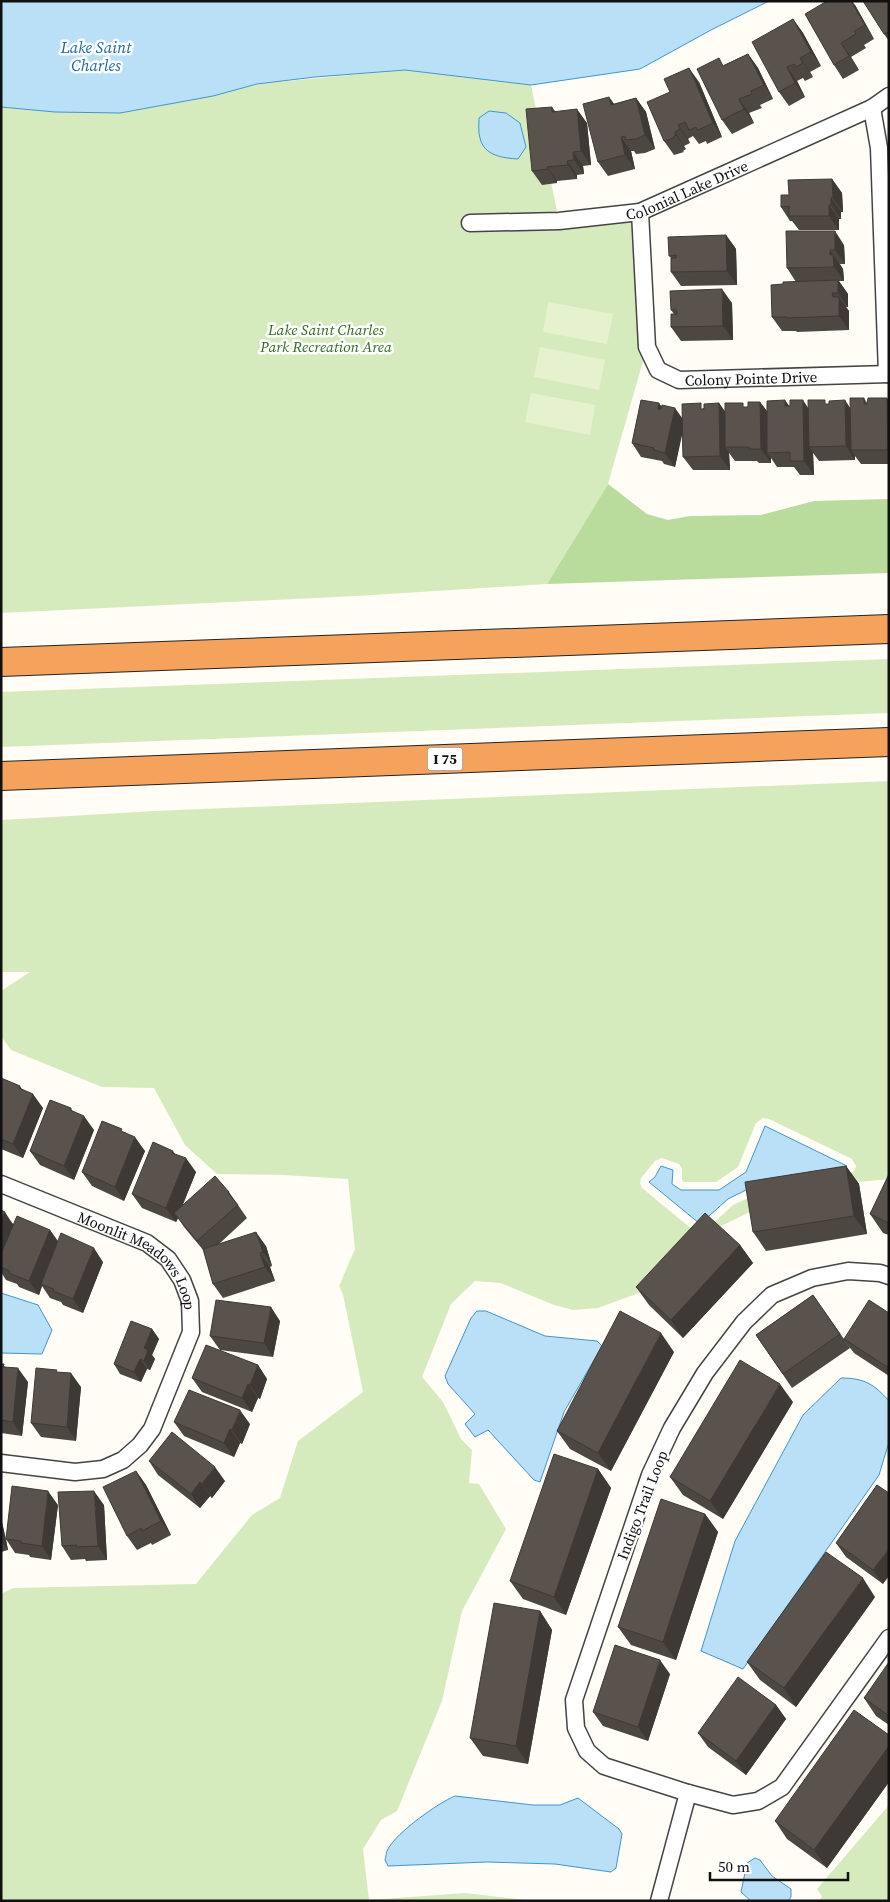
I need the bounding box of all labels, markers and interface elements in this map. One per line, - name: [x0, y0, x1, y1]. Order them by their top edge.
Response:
- water label: Lake Saint Charles: [60, 36, 132, 76]
- street label: Colonial Lake Drive: [625, 154, 752, 224]
- park label: Lake Saint Charles Park Recreation Area: [259, 319, 392, 357]
- street label: Colony Pointe Drive: [684, 366, 818, 390]
- road number: I 75: [428, 748, 462, 771]
- street label: Moonlit Meadows Loop: [75, 1206, 201, 1310]
- street label: Indigo Trail Loop: [611, 1447, 673, 1563]
- scale bar: [710, 1850, 848, 1882]
- text: 50 m: [718, 1856, 750, 1877]

